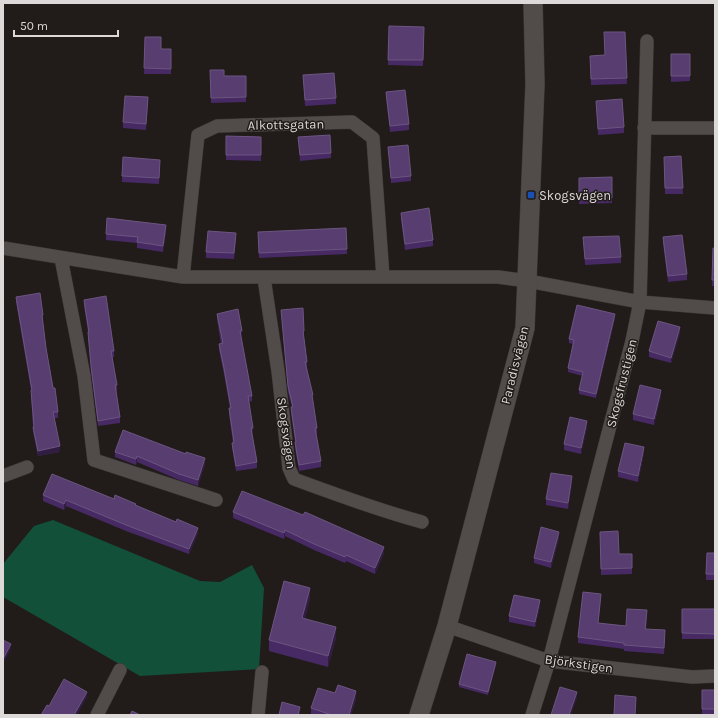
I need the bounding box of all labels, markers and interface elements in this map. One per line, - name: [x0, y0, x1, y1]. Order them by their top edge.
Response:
- scale bar: [14, 12, 118, 38]
- text: 50 m: [20, 19, 48, 33]
- street label: Alkottsgatan: [248, 116, 324, 133]
- place label: Skogsvägen: [539, 188, 611, 203]
- marker: Skogsvägen: [526, 190, 536, 200]
- street label: Paradisvägen: [498, 324, 531, 406]
- street label: Skogsfrustigen: [603, 337, 640, 429]
- street label: Skogsvägen: [274, 396, 299, 470]
- street label: Björkstigen: [544, 651, 614, 676]

